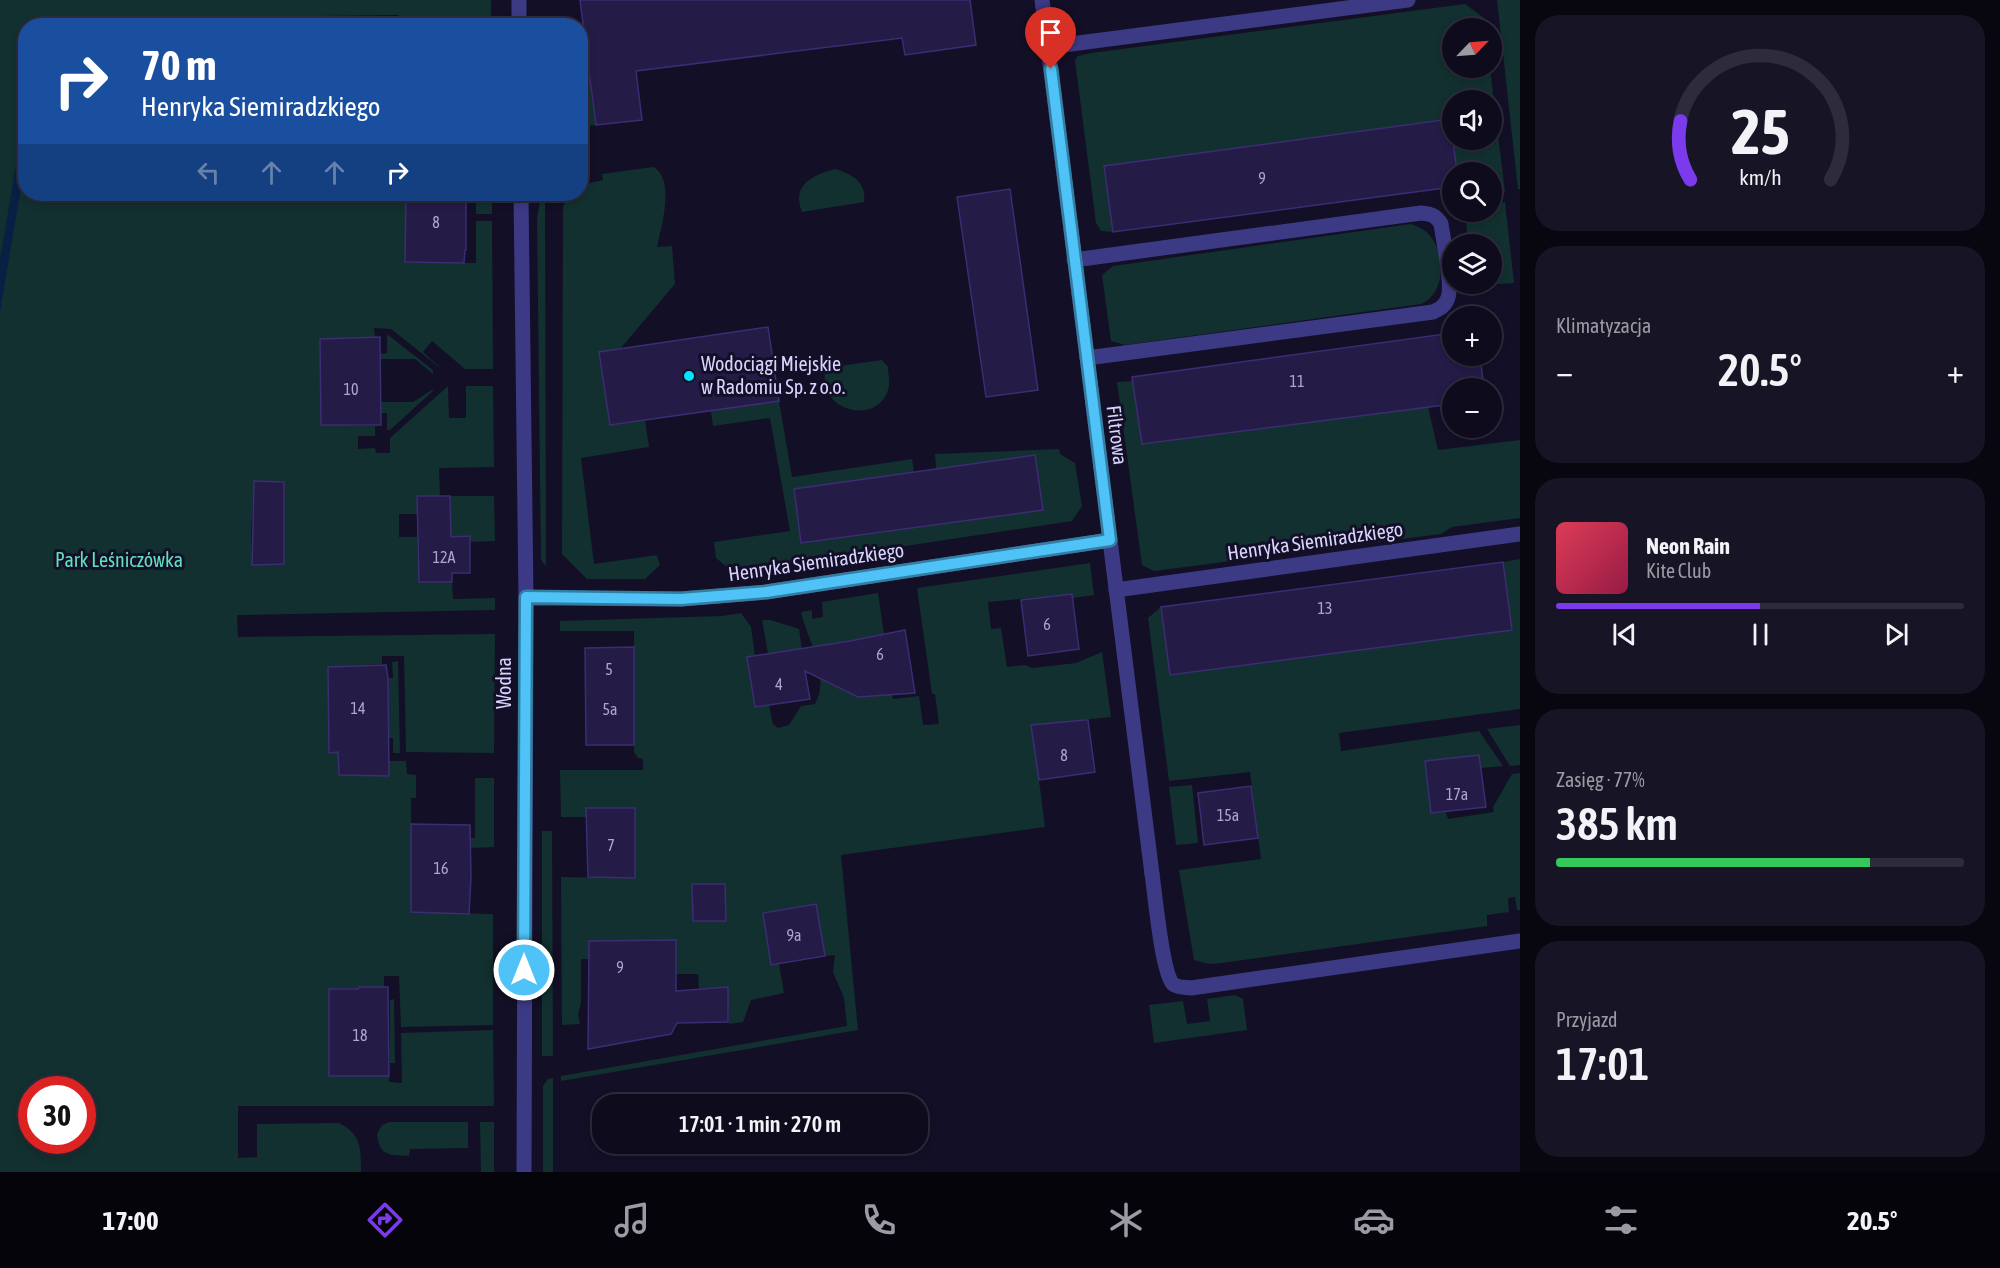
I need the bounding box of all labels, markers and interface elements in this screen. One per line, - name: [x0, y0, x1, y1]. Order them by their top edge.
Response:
- pin: [1025, 7, 1076, 69]
- icon: arrive: [1034, 16, 1067, 49]
- north arrow: [1442, 18, 1502, 78]
- map controls: [1442, 18, 1502, 438]
- text: 70 m: [141, 41, 216, 89]
- icon: right: [42, 42, 120, 120]
- button: sound: [1442, 90, 1502, 150]
- text: Henryka Siemiradzkiego: [141, 91, 381, 122]
- text: 25: [1731, 96, 1789, 167]
- icon: left: [192, 156, 225, 189]
- icon: ahead: [255, 156, 288, 189]
- icon: ahead: [318, 156, 351, 189]
- icon: right: [381, 156, 414, 189]
- button: search: [1442, 162, 1502, 222]
- text: km/h: [1739, 166, 1781, 191]
- house number: 9: [1258, 169, 1266, 187]
- house number: 8: [432, 213, 440, 231]
- button: layers: [1442, 234, 1502, 294]
- button: +: [1442, 306, 1502, 366]
- text: Klimatyzacja: [1556, 314, 1651, 337]
- text: 20.5°: [1718, 344, 1802, 396]
- place label: Wodociągi Miejskie w Radomiu Sp. z o.o.: [701, 352, 845, 398]
- text: −: [1556, 352, 1573, 390]
- text: +: [1947, 352, 1964, 390]
- marker: Wodociągi Miejskie w Radomiu Sp. z o.o.: [682, 369, 696, 383]
- house number: 11: [1289, 372, 1305, 390]
- button: −: [1442, 378, 1502, 438]
- house number: 10: [343, 380, 359, 398]
- street label: Filtrowa: [1102, 404, 1133, 466]
- street label: Henryka Siemiradzkiego: [1225, 517, 1404, 564]
- text: Neon Rain: [1646, 533, 1730, 559]
- street label: Henryka Siemiradzkiego: [726, 538, 905, 585]
- park label: Park Leśniczówka: [55, 548, 183, 571]
- house number: 12A: [433, 548, 456, 566]
- text: Kite Club: [1646, 559, 1711, 582]
- house number: 13: [1317, 599, 1333, 617]
- house number: 6: [1043, 615, 1051, 633]
- icon: previous: [1608, 618, 1641, 651]
- icon: pause: [1744, 618, 1777, 651]
- icon: next: [1880, 618, 1913, 651]
- house number: 6: [876, 645, 884, 663]
- street label: Wodna: [492, 657, 515, 709]
- house number: 5: [605, 660, 613, 678]
- house number: 4: [775, 675, 783, 693]
- house number: 14: [350, 699, 366, 717]
- house number: 5a: [603, 700, 617, 718]
- house number: 8: [1060, 746, 1068, 764]
- text: Zasięg · 77%: [1556, 768, 1645, 791]
- house number: 17a: [1446, 785, 1468, 803]
- text: 385 km: [1556, 798, 1678, 850]
- house number: 15a: [1217, 806, 1239, 824]
- house number: 7: [607, 836, 615, 854]
- house number: 16: [433, 859, 449, 877]
- house number: 9a: [787, 926, 801, 944]
- position arrow: [492, 938, 556, 1002]
- house number: 9: [616, 958, 624, 976]
- text: Przyjazd: [1556, 1008, 1618, 1031]
- house number: 18: [352, 1026, 368, 1044]
- text: 17:01: [1556, 1038, 1650, 1090]
- speed limit sign: 30: [18, 1076, 96, 1154]
- text: 17:01 · 1 min · 270 m: [679, 1111, 841, 1137]
- icon: directions: [364, 1199, 406, 1241]
- icon: music: [611, 1199, 653, 1241]
- icon: phone: [858, 1199, 900, 1241]
- icon: climate: [1105, 1199, 1147, 1241]
- icon: car: [1353, 1199, 1395, 1241]
- icon: filters: [1600, 1199, 1642, 1241]
- text: 17:00: [103, 1205, 159, 1236]
- text: 20.5°: [1847, 1205, 1897, 1236]

